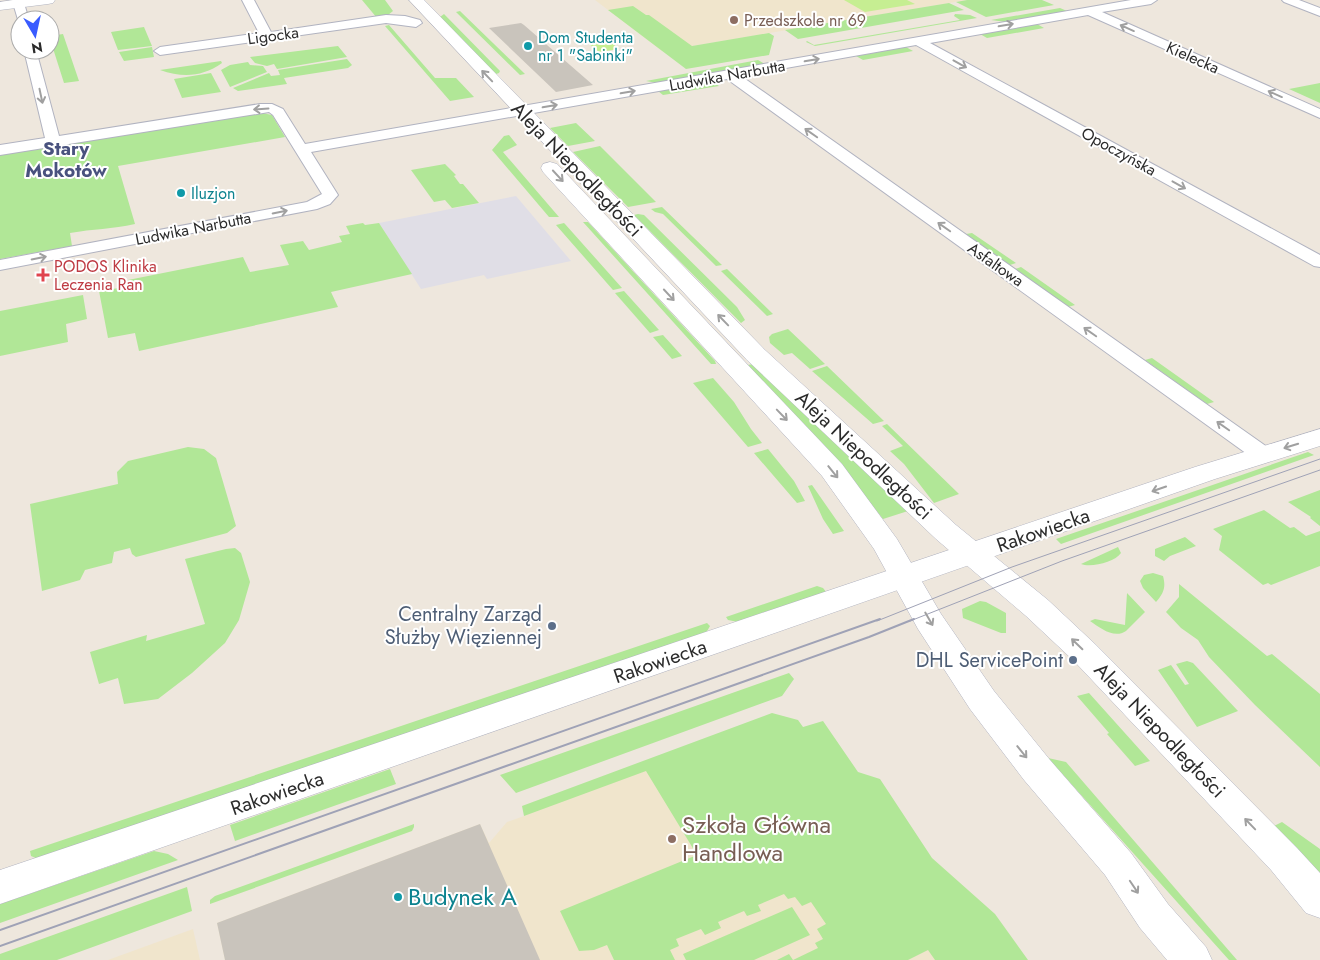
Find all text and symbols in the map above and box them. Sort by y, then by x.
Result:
place label: Przedszkole nr 69 [744,9,866,32]
north arrow [10,10,60,60]
marker: Przedszkole nr 69 [728,14,740,26]
one-way arrow [998,20,1014,30]
street label: Ligocka [246,21,300,50]
one-way arrow [1120,22,1135,32]
place label: Dom Studenta nr 1 "Sabinki" [538,26,633,67]
street label: Kielecka [1163,36,1223,79]
text: N [30,37,44,59]
marker: Dom Studenta nr 1 "Sabinki" [522,40,534,52]
street label: Ludwika Narbutta [667,54,787,97]
one-way arrow [803,55,819,65]
one-way arrow [953,60,967,70]
one-way arrow [481,69,493,82]
one-way arrow [37,87,47,103]
one-way arrow [620,87,636,97]
one-way arrow [1268,88,1283,98]
street label: Aleja Niepodległości [504,95,649,243]
one-way arrow [542,100,558,110]
one-way arrow [253,104,269,113]
street label: Opoczyńska [1077,121,1160,181]
one-way arrow [805,128,819,138]
district label: Stary Mokotów [25,135,107,184]
one-way arrow [552,169,564,182]
one-way arrow [1172,180,1187,190]
place label: Iluzjon [191,182,236,205]
marker: Iluzjon [175,187,187,199]
street label: Ludwika Narbutta [133,206,253,251]
one-way arrow [272,206,288,216]
one-way arrow [937,222,951,232]
street label: Asfaltowa [963,237,1028,292]
one-way arrow [30,252,46,262]
place label: PODOS Klinika Leczenia Ran [54,255,157,296]
marker: PODOS Klinika Leczenia Ran [36,268,50,282]
one-way arrow [663,288,675,301]
one-way arrow [717,314,729,326]
one-way arrow [1084,327,1098,337]
street label: Aleja Niepodległości [789,384,939,527]
one-way arrow [776,409,788,421]
one-way arrow [1216,421,1230,431]
one-way arrow [1284,441,1300,451]
one-way arrow [828,465,839,478]
one-way arrow [1151,485,1167,495]
street label: Rakowiecka [993,501,1094,560]
place label: Centralny Zarząd Służby Więziennej [385,600,542,652]
one-way arrow [924,612,934,626]
marker: Centralny Zarząd Służby Więziennej [546,620,558,632]
street label: Rakowiecka [610,632,711,691]
one-way arrow [1070,638,1083,650]
place label: DHL ServicePoint [916,646,1063,675]
marker: DHL ServicePoint [1067,654,1079,666]
street label: Aleja Niepodległości [1087,656,1232,804]
one-way arrow [1016,745,1027,758]
street label: Rakowiecka [227,764,328,823]
place label: Szkoła Główna Handlowa [682,807,831,870]
one-way arrow [1244,818,1256,831]
marker: Szkoła Główna Handlowa [666,833,678,845]
place label: Budynek A [408,879,517,914]
one-way arrow [1129,880,1139,894]
marker: Budynek A [392,891,404,903]

